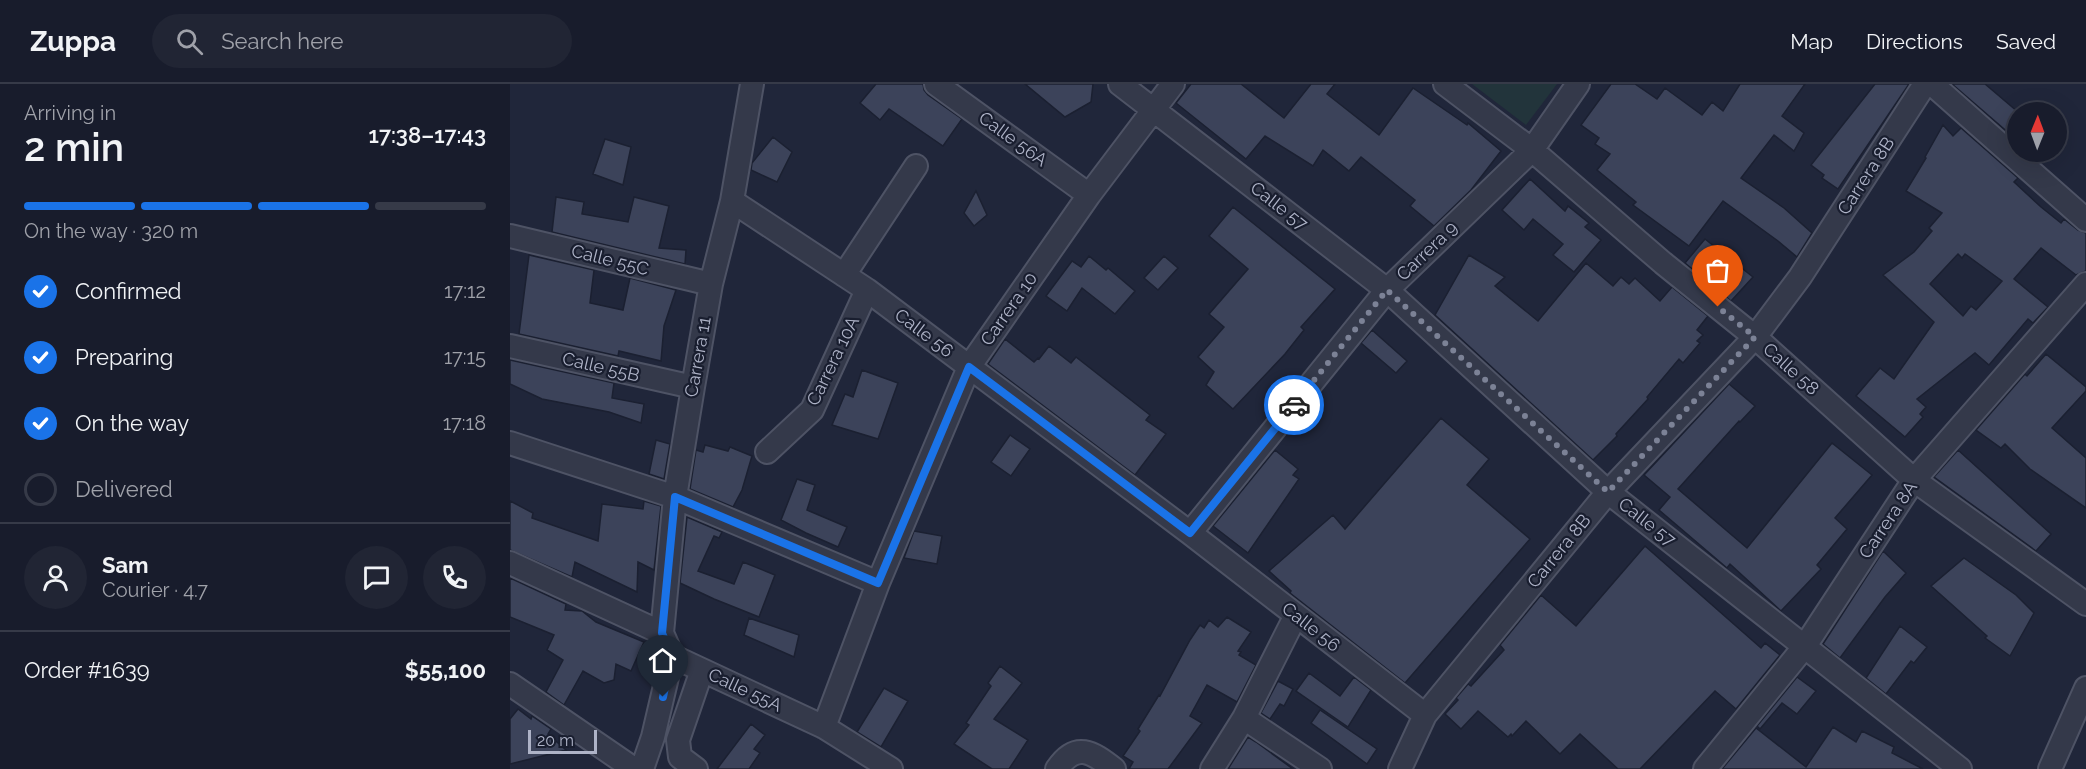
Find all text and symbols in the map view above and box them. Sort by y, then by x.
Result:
search box [152,14,572,68]
text: Zuppa [30,25,116,58]
icon: search [173,25,206,58]
text: Search here [221,28,343,54]
text: Map [1790,29,1833,54]
text: Directions [1866,29,1963,54]
text: Saved [1996,29,2056,54]
text: Arriving in [24,101,116,125]
north arrow [2007,102,2067,162]
map controls [2007,102,2067,162]
street label: Calle 56A [975,107,1052,171]
text: 17:38–17:43 [369,122,486,148]
text: 2 min [24,124,124,170]
street label: Carrera 8B [1833,133,1898,219]
street label: Calle 57 [1247,177,1312,235]
street label: Carrera 9 [1392,217,1461,285]
text: On the way · 320 m [24,219,198,243]
street label: Calle 55C [569,240,651,279]
pin [1692,245,1743,307]
icon: bag [1701,254,1734,287]
street label: Carrera 10 [976,268,1041,349]
icon: check [24,275,57,308]
text: Confirmed [75,278,182,304]
text: 17:12 [444,279,486,303]
street label: Calle 56 [891,304,958,361]
street label: Carrera 10A [802,313,863,409]
street label: Carrera 11 [680,315,715,399]
street label: Calle 58 [1759,338,1823,399]
icon: check [24,341,57,374]
text: Preparing [75,344,173,370]
text: 17:15 [444,345,486,369]
street label: Calle 55B [560,347,642,386]
courier [1264,375,1324,435]
icon: car [1278,389,1311,422]
icon: check [24,407,57,440]
text: On the way [75,410,189,436]
text: 17:18 [443,411,486,435]
text: Delivered [75,476,173,502]
street label: Carrera 8A [1854,477,1921,562]
street label: Calle 57 [1615,493,1680,551]
street label: Carrera 8B [1523,510,1595,592]
button: person [24,546,87,609]
button: chat [345,546,408,609]
button: phone [423,546,486,609]
text: Sam [102,552,149,578]
text: Courier · 4.7 [102,578,208,602]
street label: Calle 56 [1278,597,1345,656]
pin [637,635,688,697]
icon: home [646,644,679,677]
text: Order #1639 [24,657,150,683]
text: $55,100 [405,657,486,683]
street label: Calle 55A [705,663,785,716]
scale bar [528,727,597,754]
text: 20 m [537,731,574,750]

